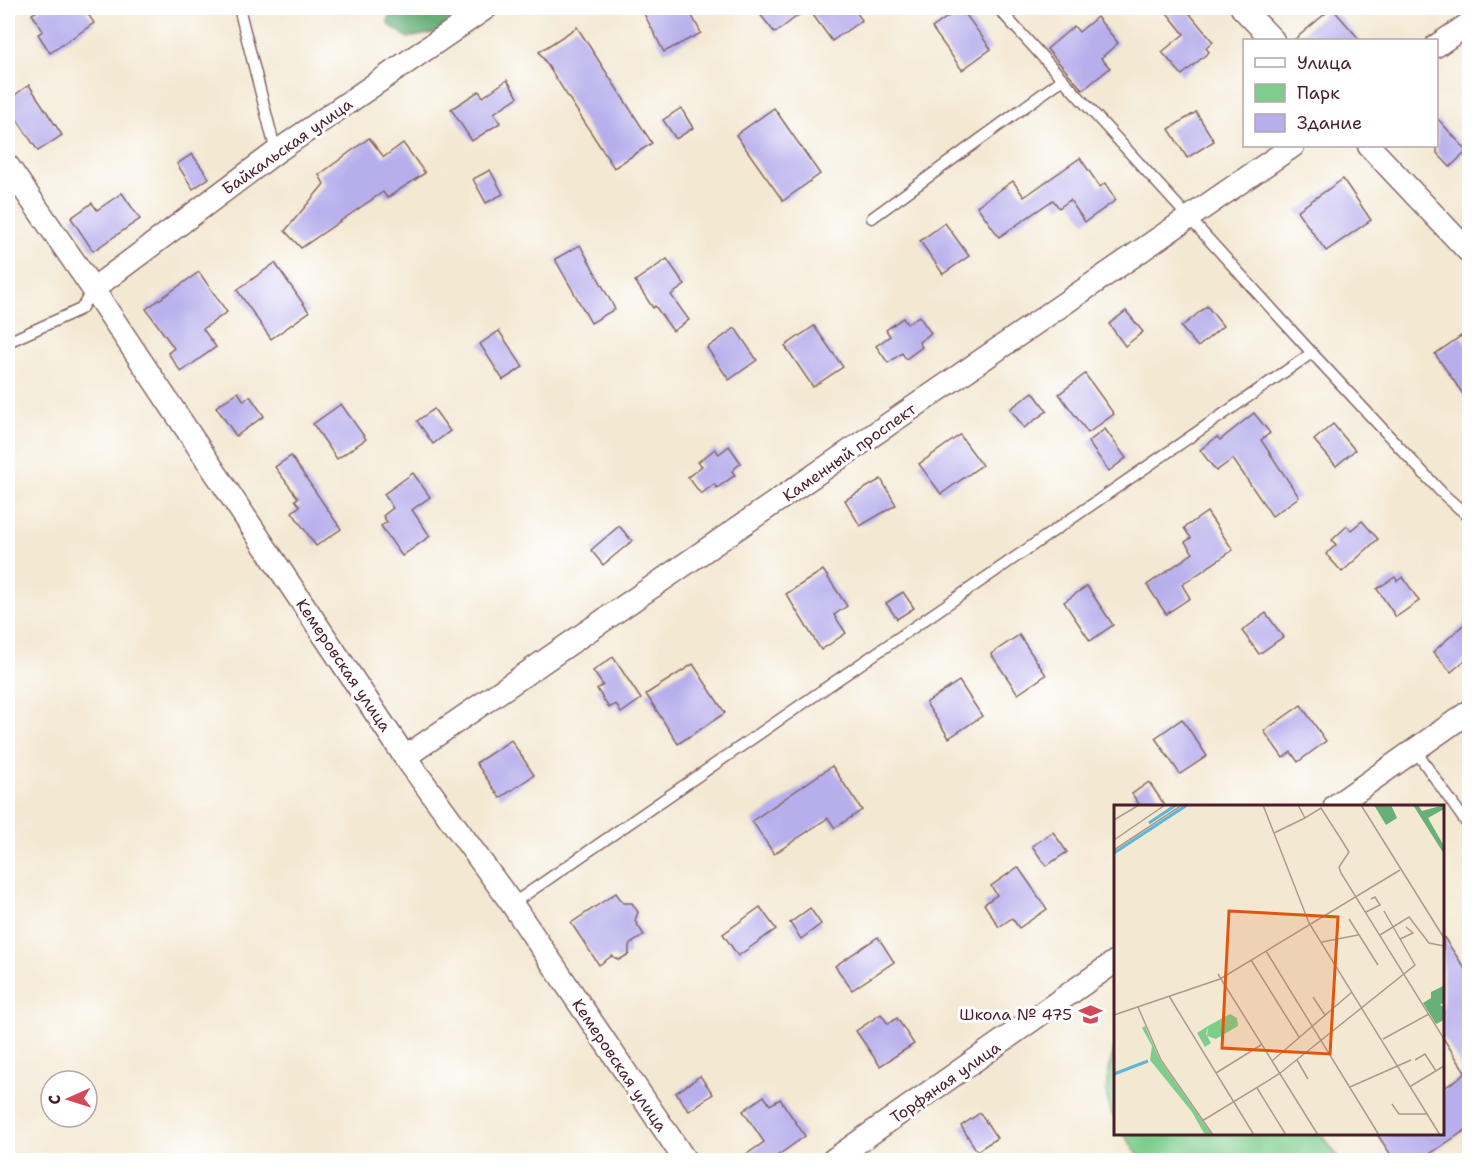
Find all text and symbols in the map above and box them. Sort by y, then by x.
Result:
legend [1243,39,1438,147]
text: Улица [1297,51,1351,75]
text: Парк [1297,81,1340,105]
street label: Байкальская улица [218,93,357,199]
text: Здание [1297,111,1362,135]
street label: Каменный проспект [778,398,921,506]
street label: Кемеровская улица [291,595,396,736]
inset map [1114,805,1444,1135]
street label: Кемеровская улица [567,995,672,1136]
school or university icon: Школа № 475 [1077,1001,1103,1027]
place label: Школа № 475 [959,1004,1072,1025]
street label: Торфяная улица [886,1037,1004,1128]
north arrow [39,1069,99,1129]
text: С [44,1094,65,1105]

